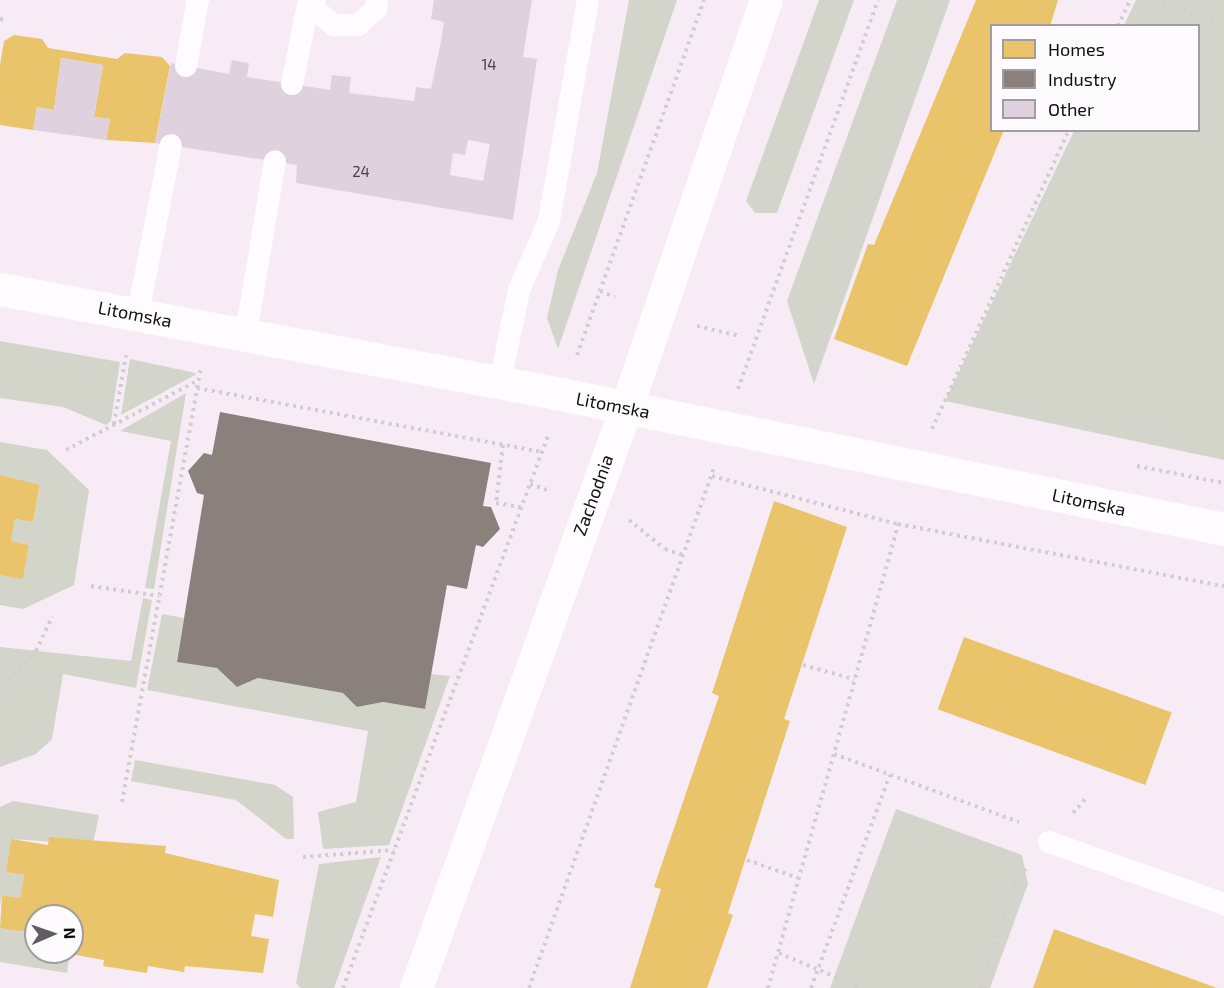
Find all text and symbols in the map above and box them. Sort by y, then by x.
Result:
legend [990,24,1200,132]
text: Homes [1048,38,1105,60]
house number: 14 [481,56,497,74]
text: Industry [1048,68,1117,90]
text: Other [1048,98,1094,120]
house number: 24 [352,163,370,181]
street label: Litomska [96,296,174,332]
street label: Litomska [574,387,652,423]
street label: Zachodnia [568,452,618,538]
street label: Litomska [1050,484,1128,520]
north arrow [24,904,84,964]
text: N [61,927,80,940]

